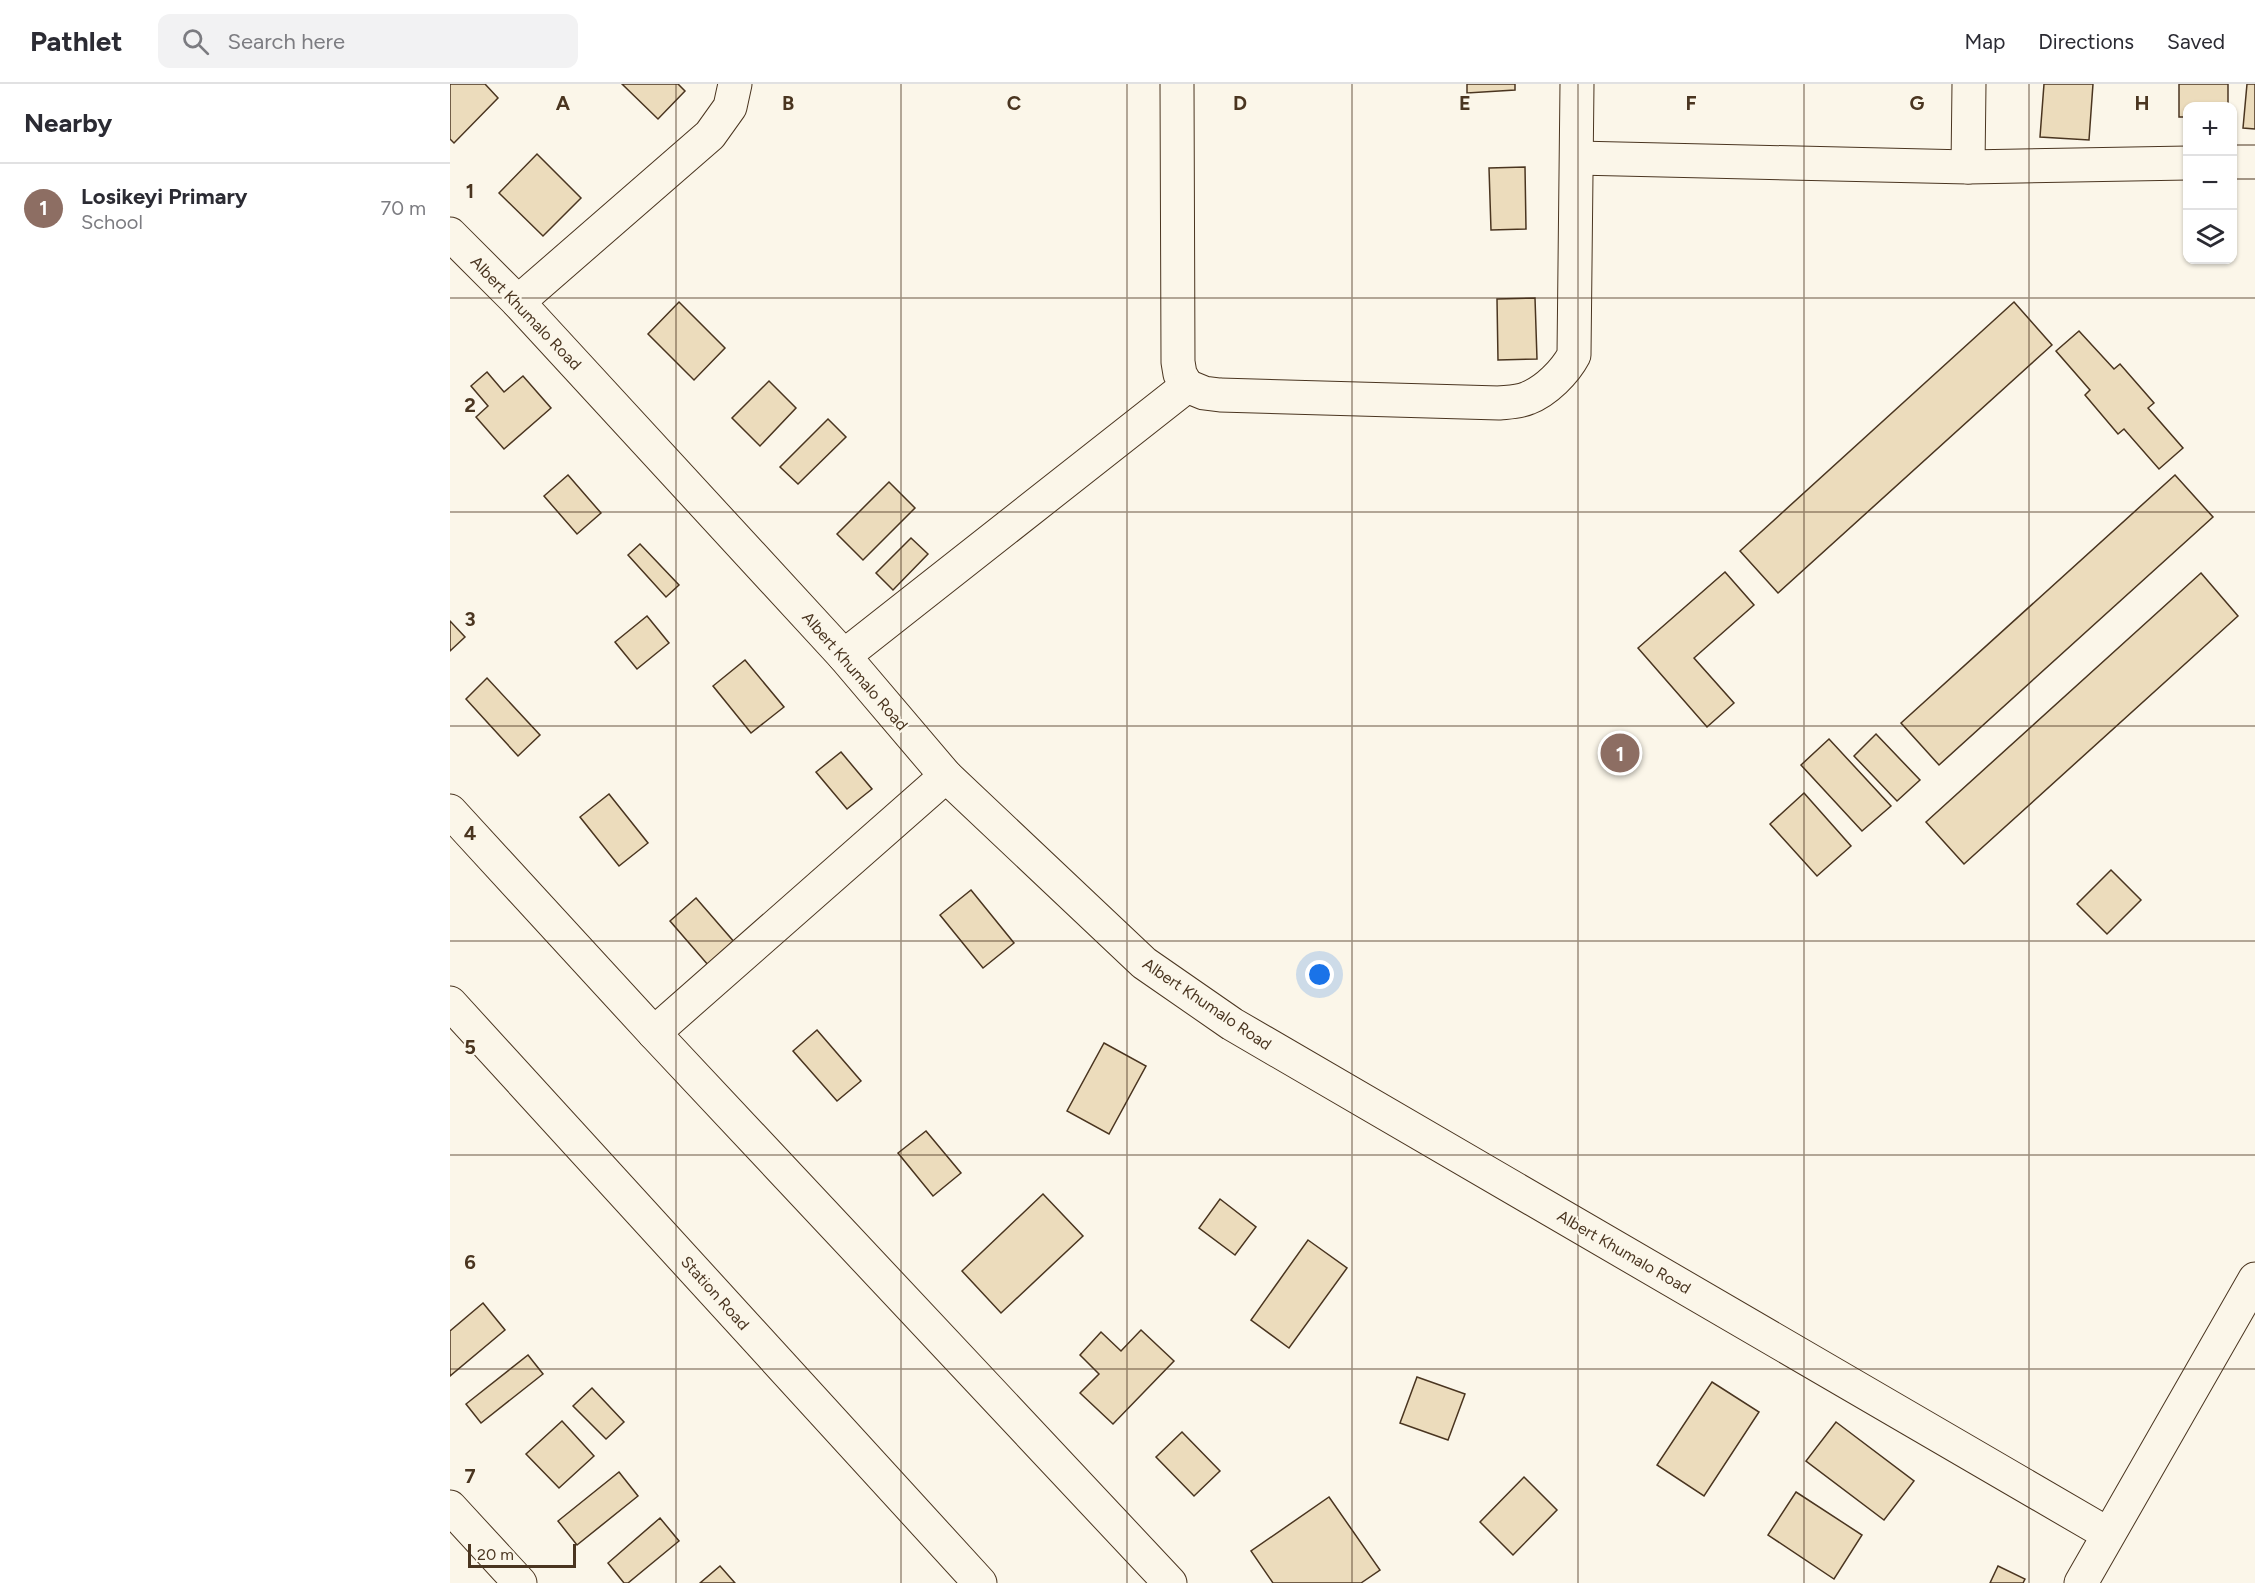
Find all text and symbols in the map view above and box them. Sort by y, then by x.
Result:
search box [158,14,578,68]
text: Pathlet [30,24,122,58]
icon: search [179,25,212,58]
text: Search here [227,28,345,55]
text: Map [1964,29,2005,54]
text: Directions [2038,29,2134,54]
text: Saved [2167,29,2225,54]
text: A [556,91,571,115]
text: B [782,91,794,115]
text: C [1007,91,1021,115]
text: D [1233,91,1247,115]
text: E [1459,91,1471,115]
text: F [1685,91,1697,115]
text: G [1910,91,1925,115]
text: H [2135,91,2150,115]
map controls [2183,102,2237,264]
button: + [2183,102,2237,156]
text: Nearby [24,107,112,139]
button: − [2183,156,2237,210]
text: 1 [466,179,474,203]
text: Losikeyi Primary [81,183,248,210]
text: 1 [39,196,48,220]
text: 70 m [380,196,426,220]
text: School [81,210,143,234]
button: layers [2183,210,2237,264]
street label: Albert Khumalo Road [467,252,585,374]
text: 2 [464,393,476,417]
text: 3 [464,607,476,631]
street label: Albert Khumalo Road [798,608,912,734]
pin: 1 [1600,730,1640,776]
text: 4 [464,821,477,845]
street label: Albert Khumalo Road [1139,954,1275,1054]
your location [1305,960,1334,989]
text: 5 [464,1035,476,1059]
street label: Albert Khumalo Road [1554,1206,1694,1298]
text: 6 [464,1250,476,1274]
street label: Station Road [677,1252,753,1334]
text: 7 [464,1464,476,1488]
scale bar [468,1541,576,1568]
text: 20 m [477,1545,514,1564]

